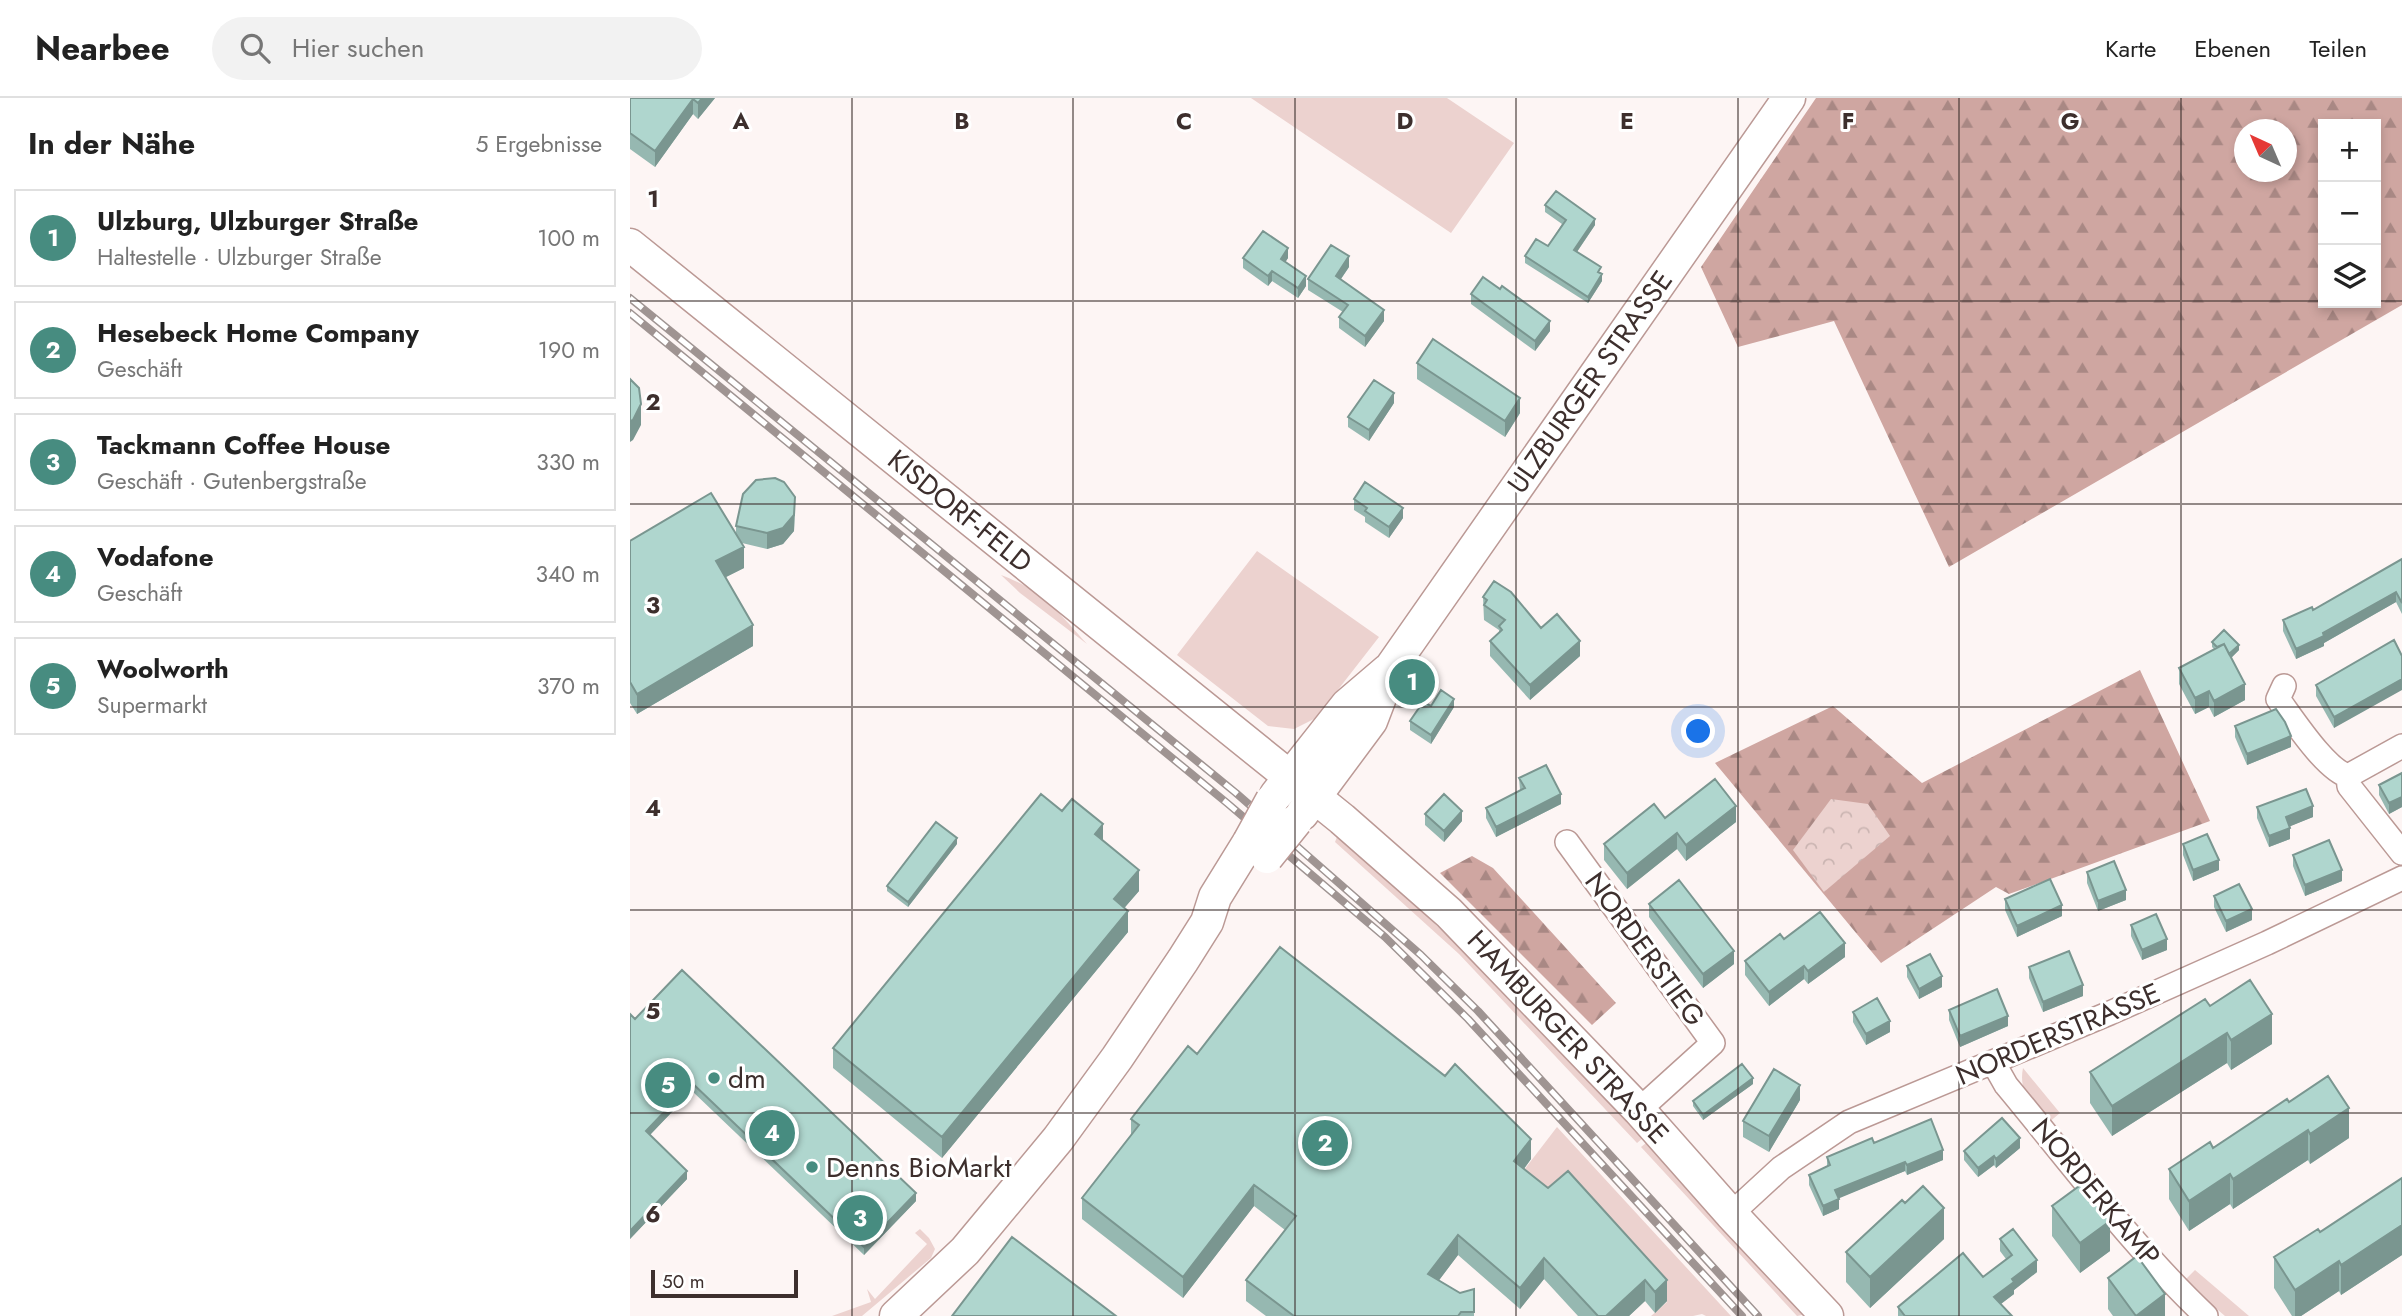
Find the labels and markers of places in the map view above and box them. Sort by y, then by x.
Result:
pin: 1 [1389,656,1435,708]
place label: dm [728,1058,766,1099]
pin: 5 [645,1059,691,1111]
marker: dm [706,1070,722,1086]
pin: 4 [749,1107,795,1159]
pin: 2 [1302,1117,1348,1169]
place label: Denns BioMarkt [826,1147,1012,1188]
marker: Denns BioMarkt [804,1159,820,1175]
pin: 3 [837,1192,883,1244]

